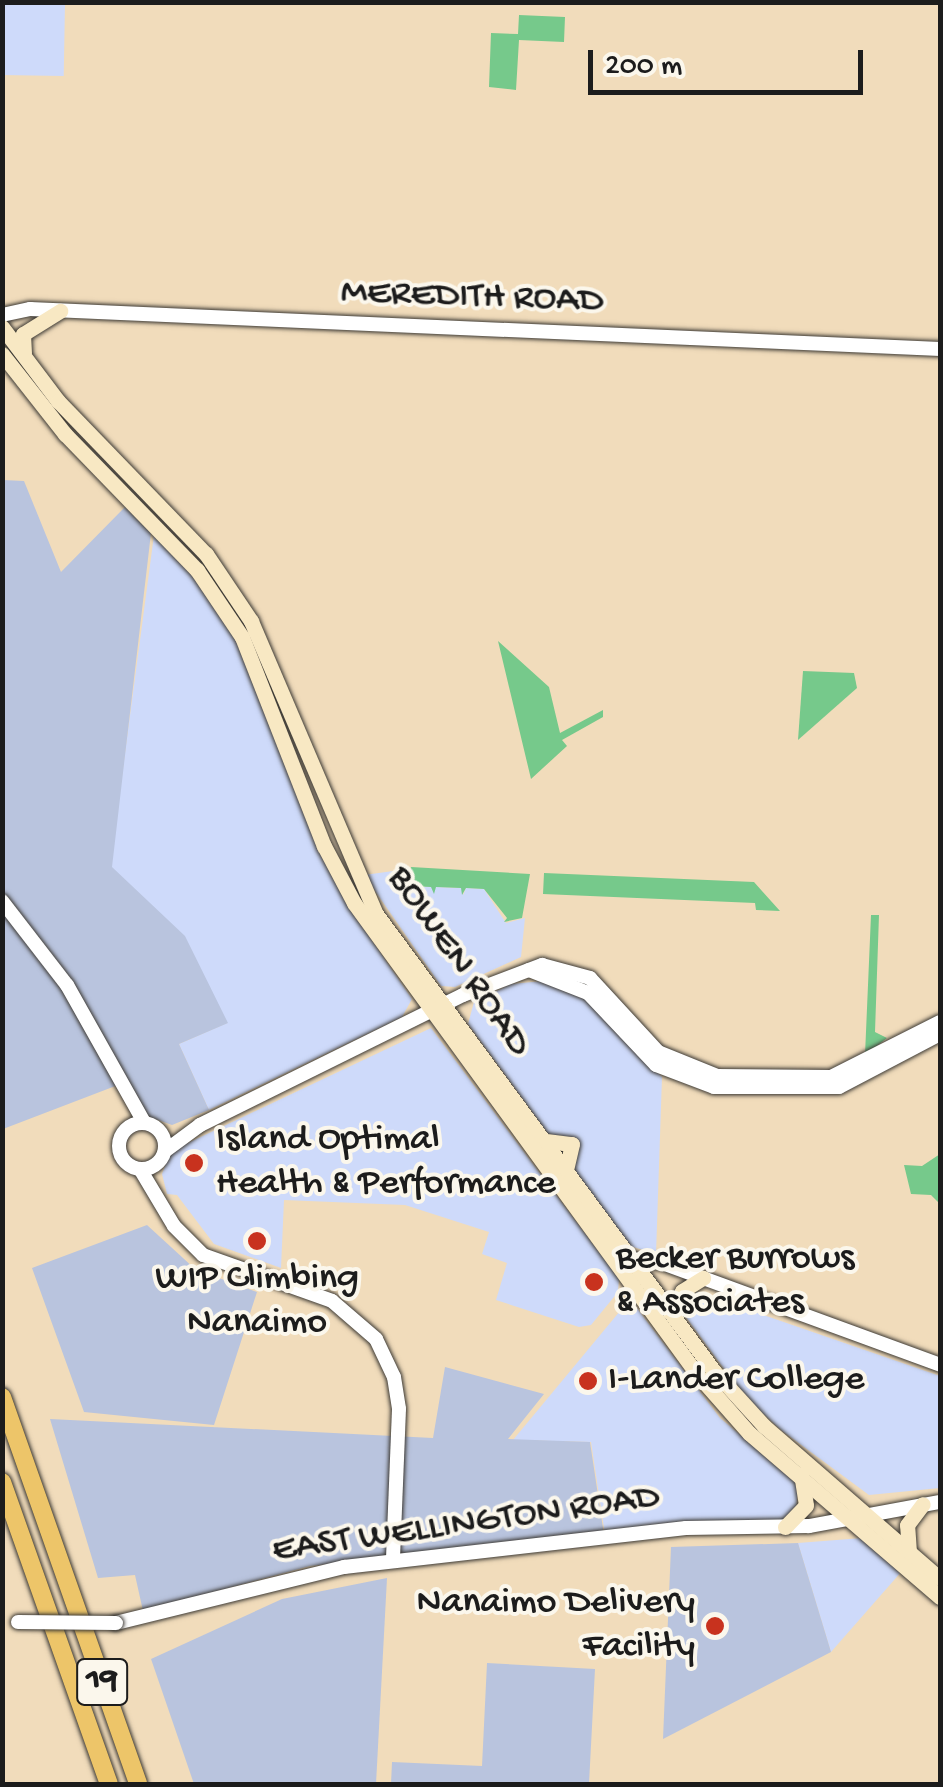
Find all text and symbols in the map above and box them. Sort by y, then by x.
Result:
scale bar [593,30,868,92]
text: 200 m [605,50,682,85]
street label: MEREDITH ROAD [340,271,604,325]
street label: BOWEN ROAD [376,858,540,1066]
place label: Island Optimal Health & Performance [216,1118,556,1208]
marker: Island Optimal Health & Performance [181,1150,207,1176]
marker: WIP Climbing Nanaimo [246,1230,268,1252]
place label: Becker Burrows & Associates [616,1237,854,1326]
place label: WIP Climbing Nanaimo [155,1257,359,1346]
marker: Becker Burrows & Associates [581,1269,607,1295]
place label: I-Lander College [608,1358,864,1404]
marker: I-Lander College [577,1370,599,1392]
street label: EAST WELLINGTON ROAD [270,1475,662,1575]
place label: Nanaimo Delivery Facility [416,1581,695,1670]
marker: Nanaimo Delivery Facility [704,1615,726,1637]
road number: 19 [74,1652,130,1712]

